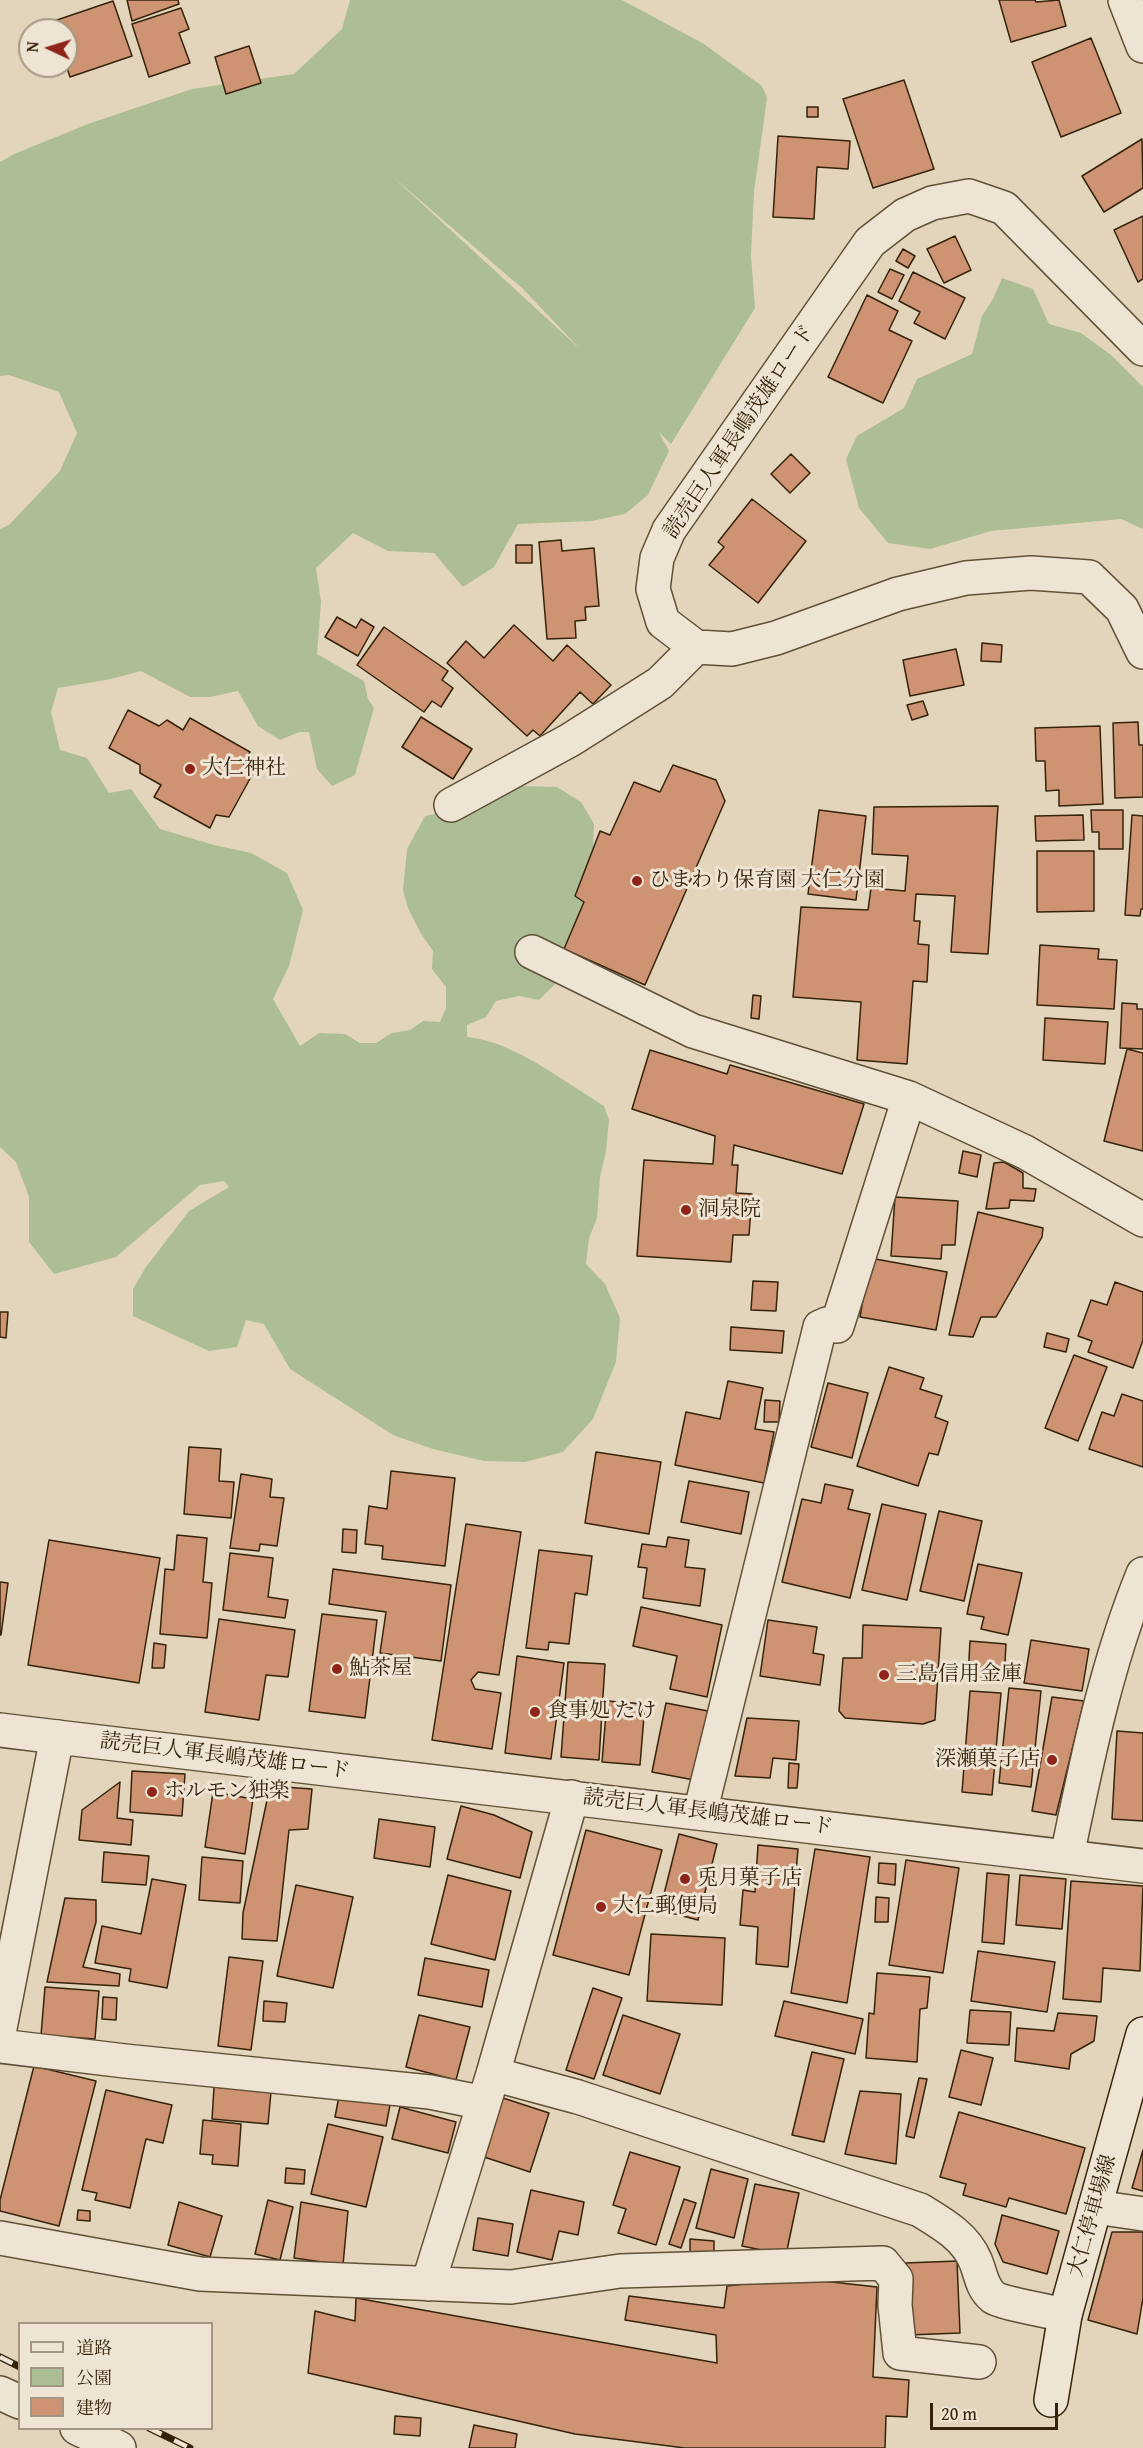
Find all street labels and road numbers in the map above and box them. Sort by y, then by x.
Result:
street label: 読売巨人軍長嶋茂雄ロード [659,320,821,544]
street label: 読売巨人軍長嶋茂雄ロード [98,1729,352,1785]
street label: 読売巨人軍長嶋茂雄ロード [581,1785,835,1841]
street label: 大仁停車場線 [1064,2152,1122,2280]

